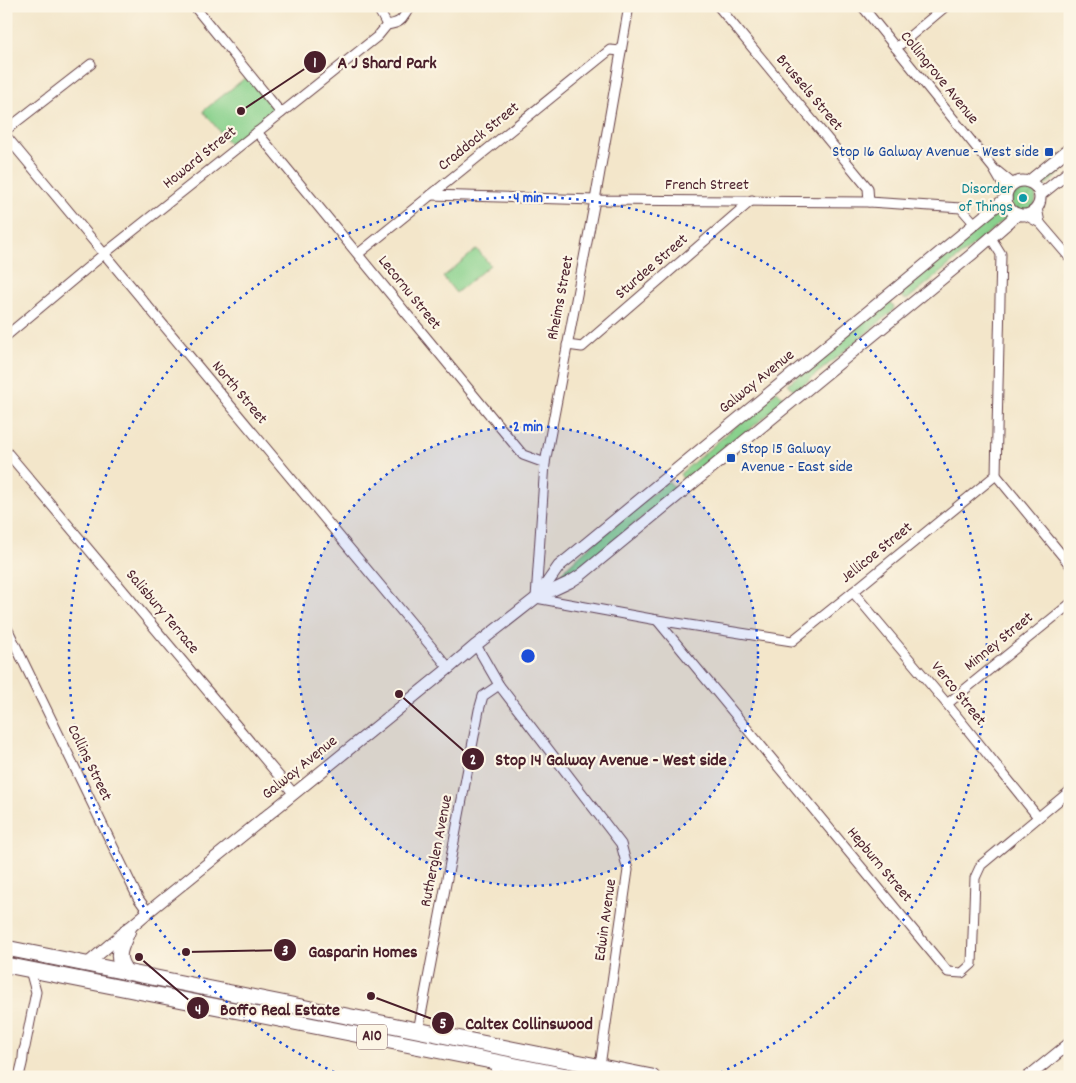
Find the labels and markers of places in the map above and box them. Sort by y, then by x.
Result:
callout: A J Shard Park [302,45,447,78]
place label: Stop 16 Galway Avenue - West side [832,141,1039,164]
marker: Stop 16 Galway Avenue - West side [1043,146,1055,158]
place label: Disorder of Things [959,178,1013,219]
marker: Disorder of Things [1017,192,1029,204]
place label: Stop 15 Galway Avenue - East side [741,438,853,479]
marker: Stop 15 Galway Avenue - East side [725,452,737,464]
centre of rings [519,647,537,665]
callout: Stop 14 Galway Avenue - West side [461,742,737,775]
callout: Gasparin Homes [273,934,427,967]
callout: Boffo Real Estate [186,992,350,1025]
callout: Caltex Collinswood [430,1006,603,1039]

